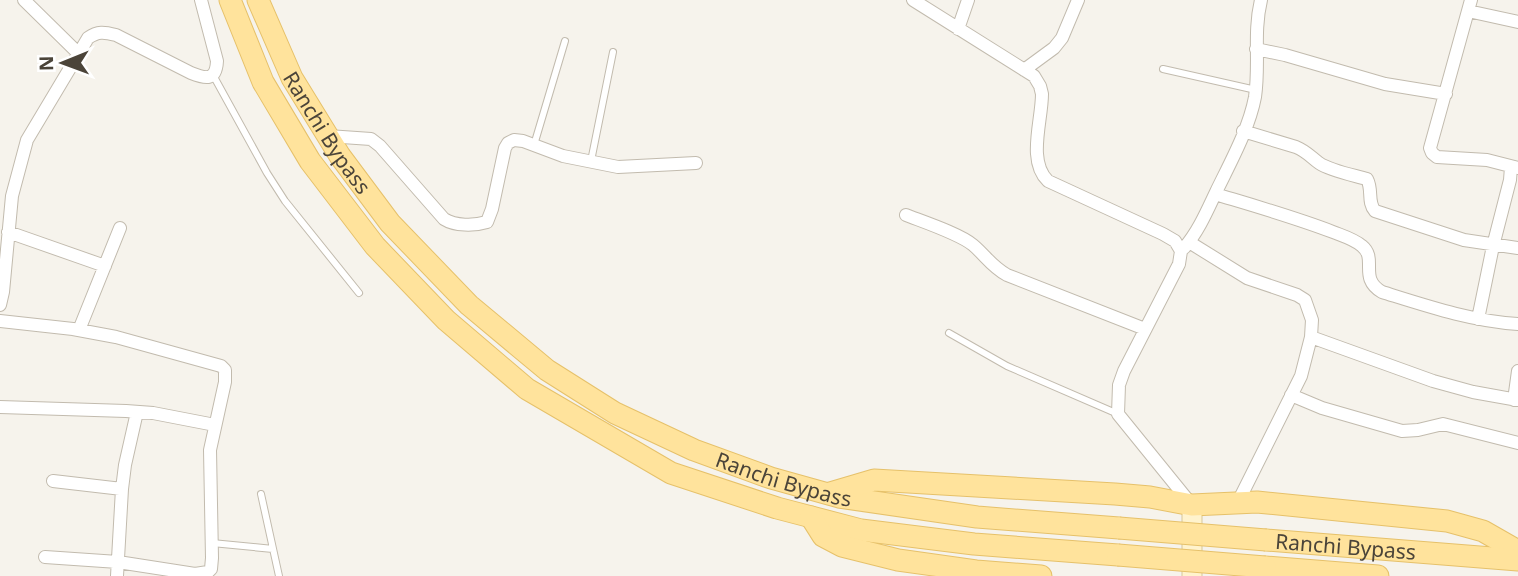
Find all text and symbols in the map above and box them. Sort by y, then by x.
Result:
north arrow [28,28,98,98]
text: N [33,55,59,71]
street label: Ranchi Bypass [277,66,377,199]
street label: Ranchi Bypass [712,445,853,513]
street label: Ranchi Bypass [1274,527,1417,566]

